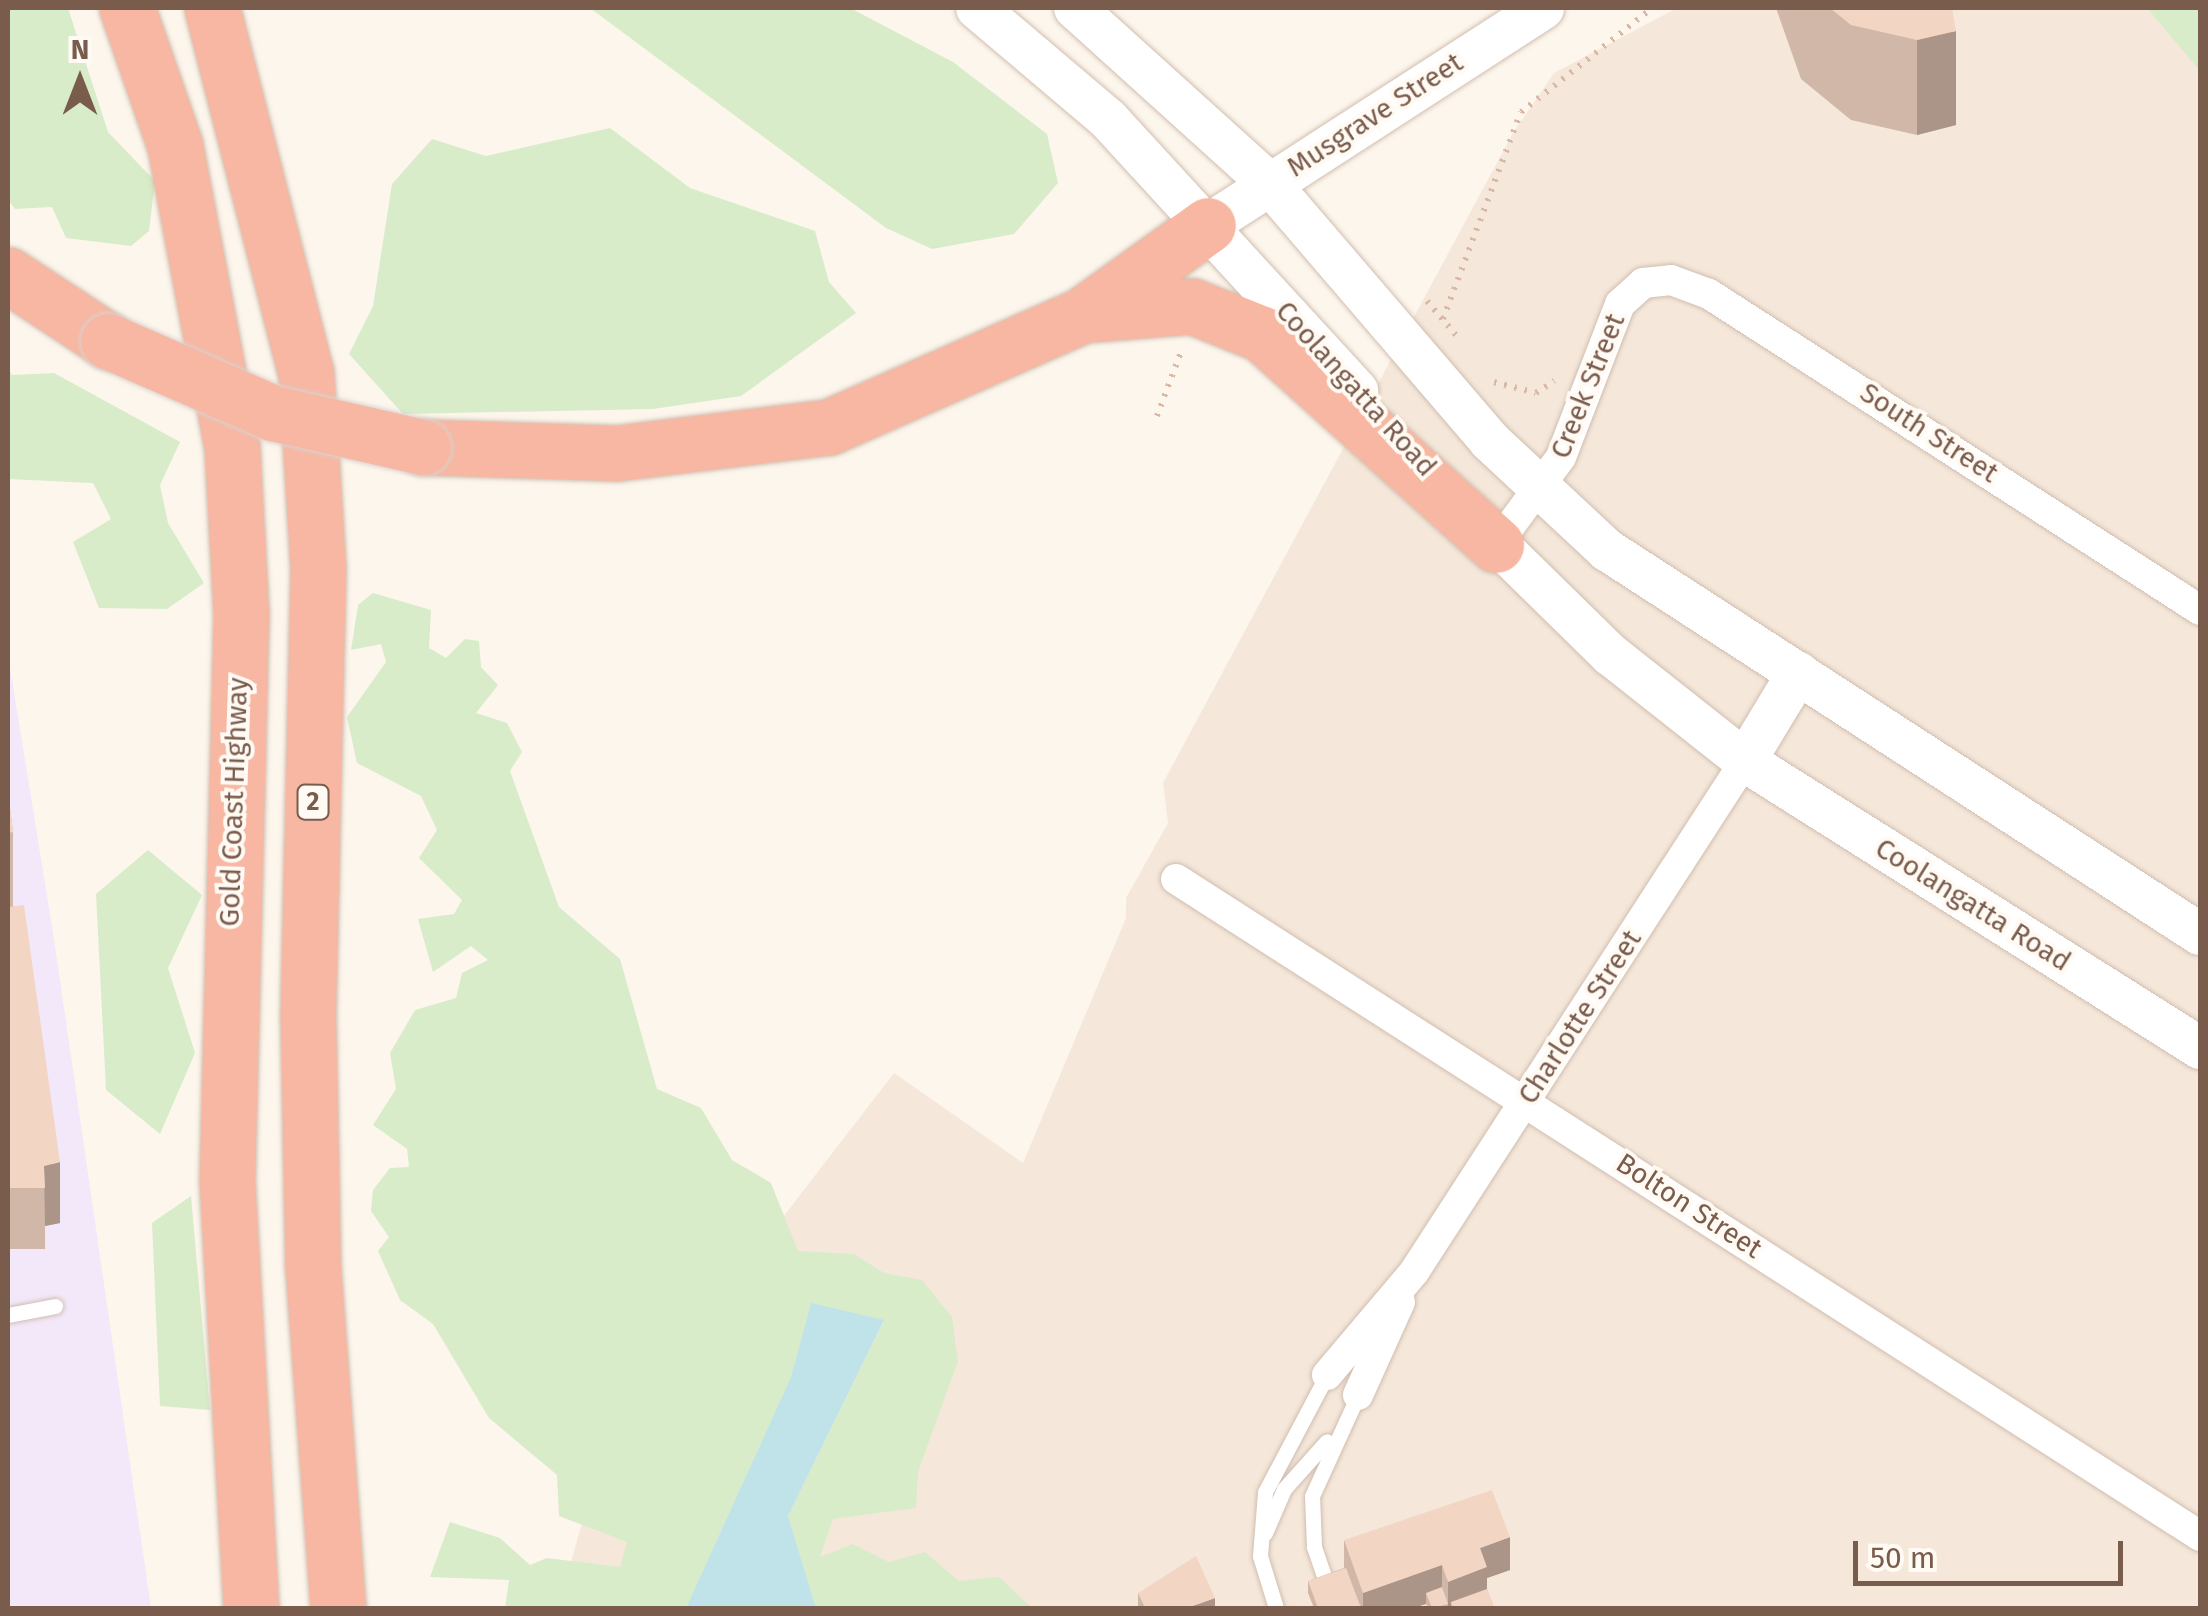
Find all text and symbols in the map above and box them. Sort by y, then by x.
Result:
north arrow [30,30,130,130]
text: N [71,33,89,66]
street label: Musgrave Street [1281,46,1469,184]
street label: Coolangatta Road [1269,295,1443,483]
street label: Creek Street [1544,309,1632,463]
street label: South Street [1854,376,2004,490]
street label: Gold Coast Highway [213,677,255,927]
road number: 2 [296,782,330,822]
street label: Coolangatta Road [1869,831,2077,979]
street label: Charlotte Street [1511,924,1649,1110]
street label: Bolton Street [1610,1146,1768,1266]
scale bar [1858,1521,2128,1583]
text: 50 m [1870,1540,1935,1576]

